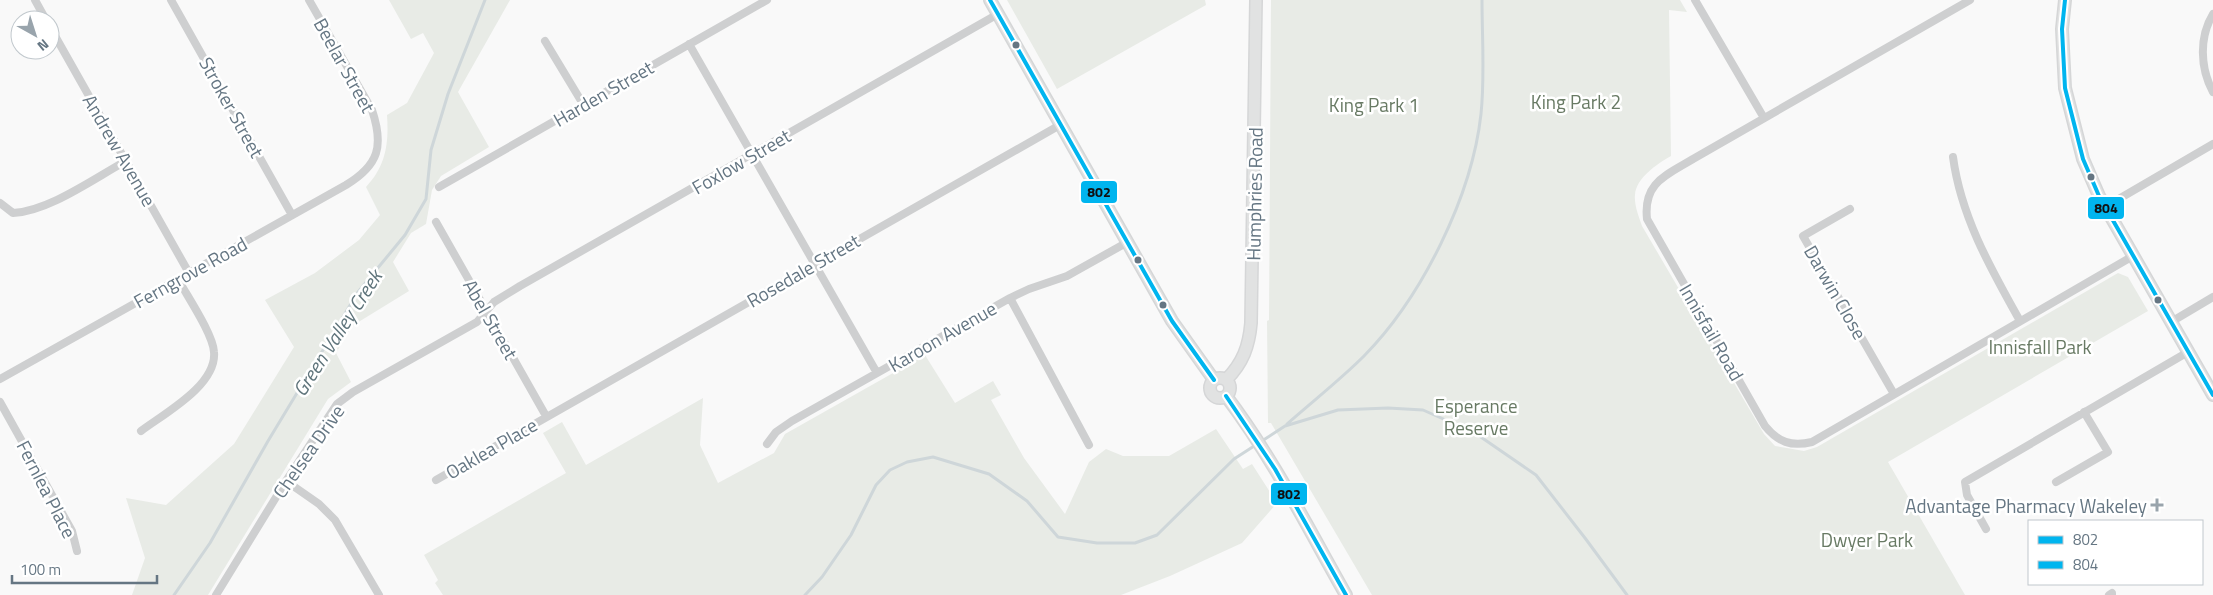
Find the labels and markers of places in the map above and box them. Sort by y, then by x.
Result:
unlabelled marker [1011,40,1021,50]
unlabelled marker [2086,172,2096,182]
unlabelled marker [1133,255,1143,265]
unlabelled marker [2153,295,2163,305]
unlabelled marker [1158,300,1168,310]
place label: Advantage Pharmacy Wakeley [1905,491,2147,520]
marker: Advantage Pharmacy Wakeley [2151,499,2163,511]

